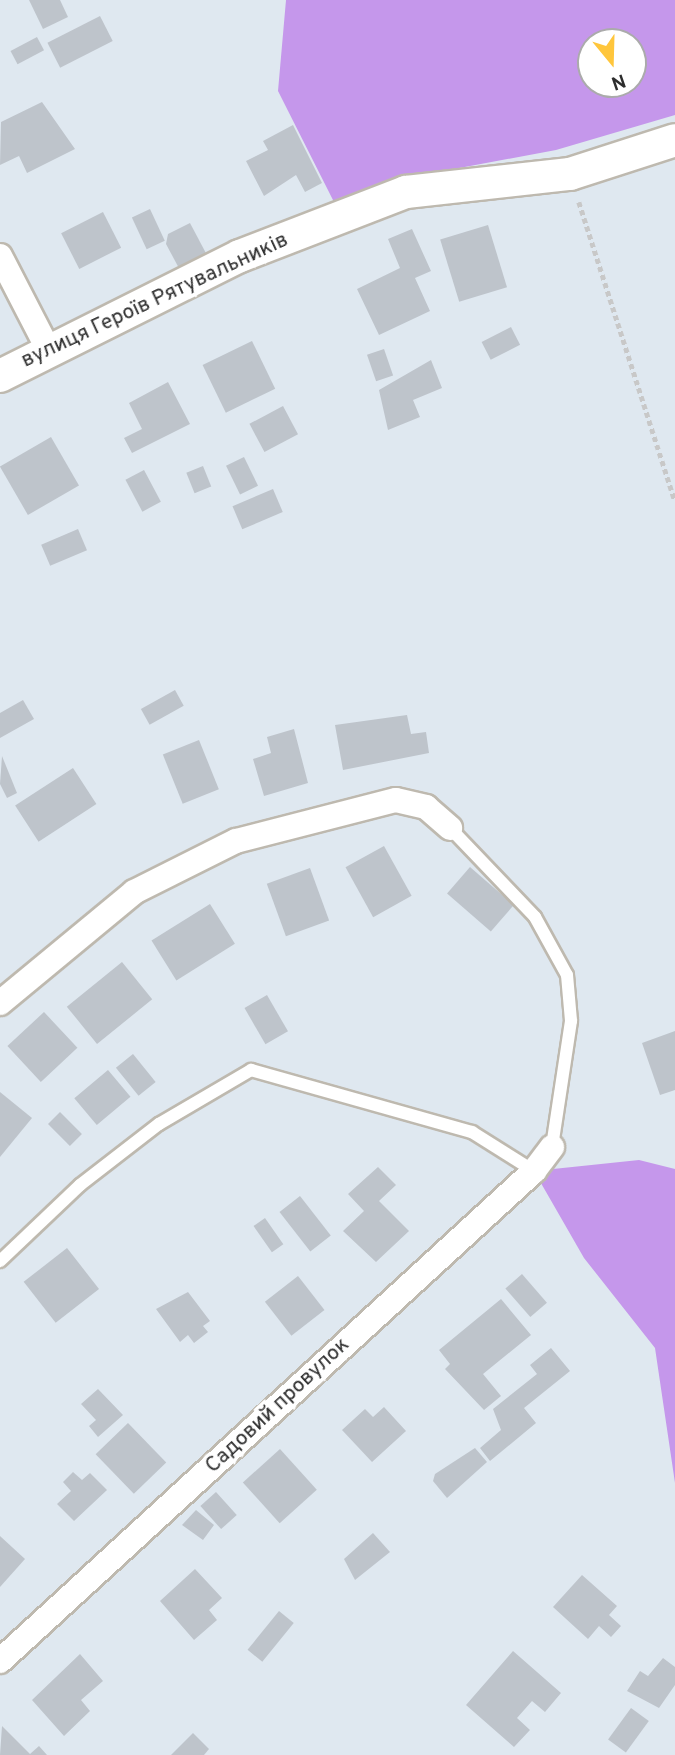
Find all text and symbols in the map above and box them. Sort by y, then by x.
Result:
north arrow [577,28,647,98]
text: N [608,67,629,95]
street label: вулиця Героїв Рятувальників [18,228,292,374]
street label: Садовий провулок [201,1333,355,1479]

